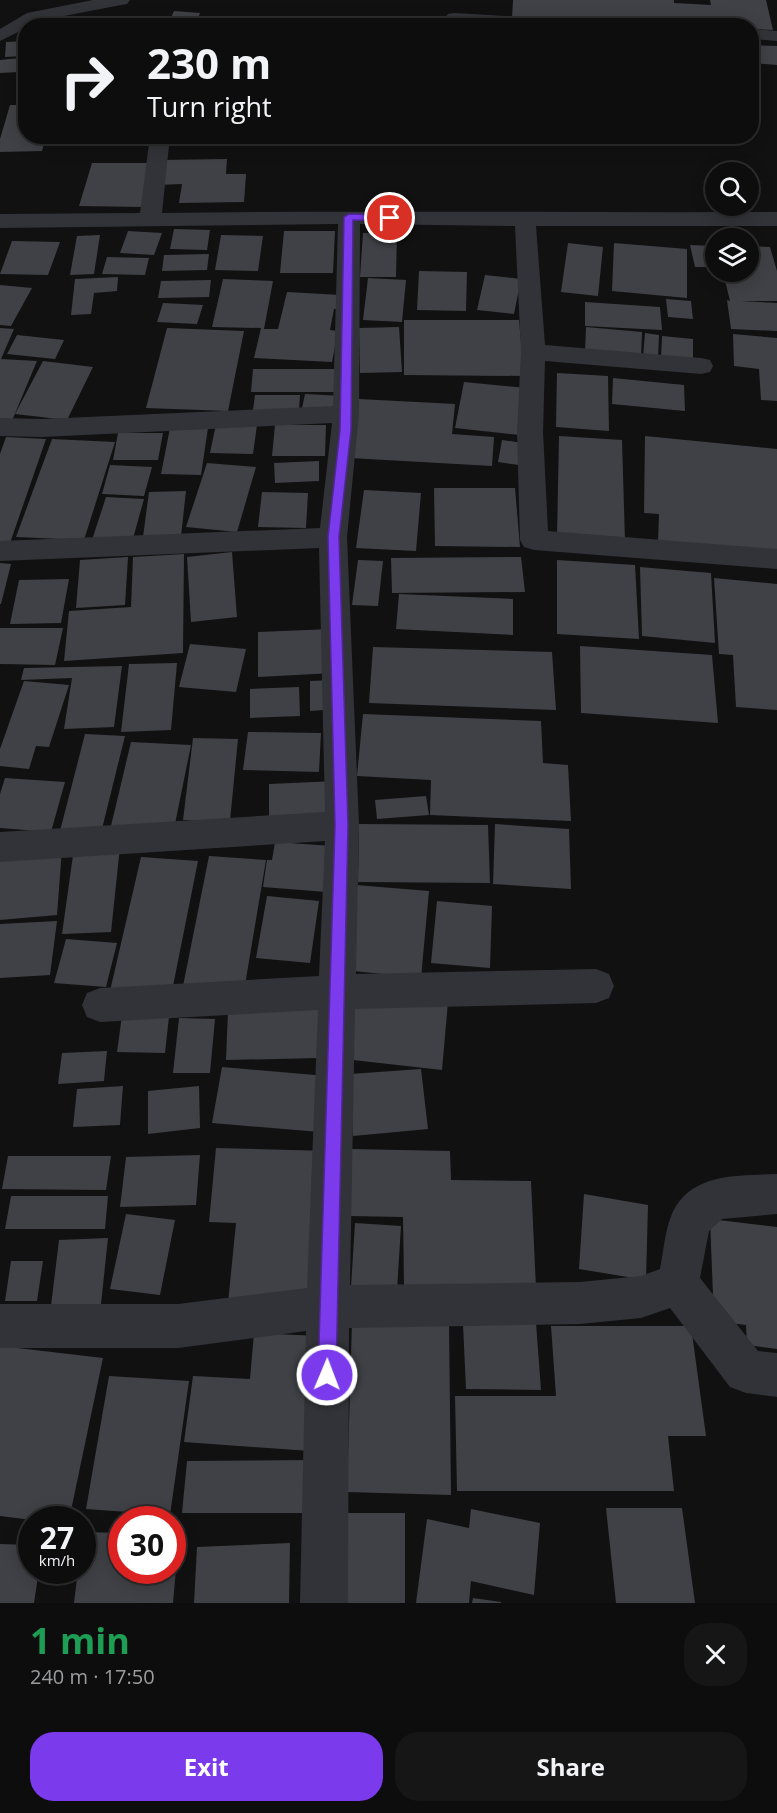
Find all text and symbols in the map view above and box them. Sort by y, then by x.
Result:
text: 230 m [147,34,271,91]
icon: right [48,42,126,120]
text: Turn right [147,88,272,125]
map controls [705,162,759,282]
button: search [705,162,759,216]
pin [364,192,415,243]
icon: arrive [373,201,406,234]
button: layers [705,228,759,282]
position arrow [295,1343,359,1407]
speed limit sign: 30 [108,1506,186,1584]
text: 27 [40,1517,74,1558]
text: km/h [39,1550,75,1570]
text: 1 min [30,1616,130,1665]
button: close [684,1623,747,1686]
text: 240 m · 17:50 [30,1663,155,1690]
button: Exit [30,1732,383,1801]
button: Share [395,1732,747,1801]

